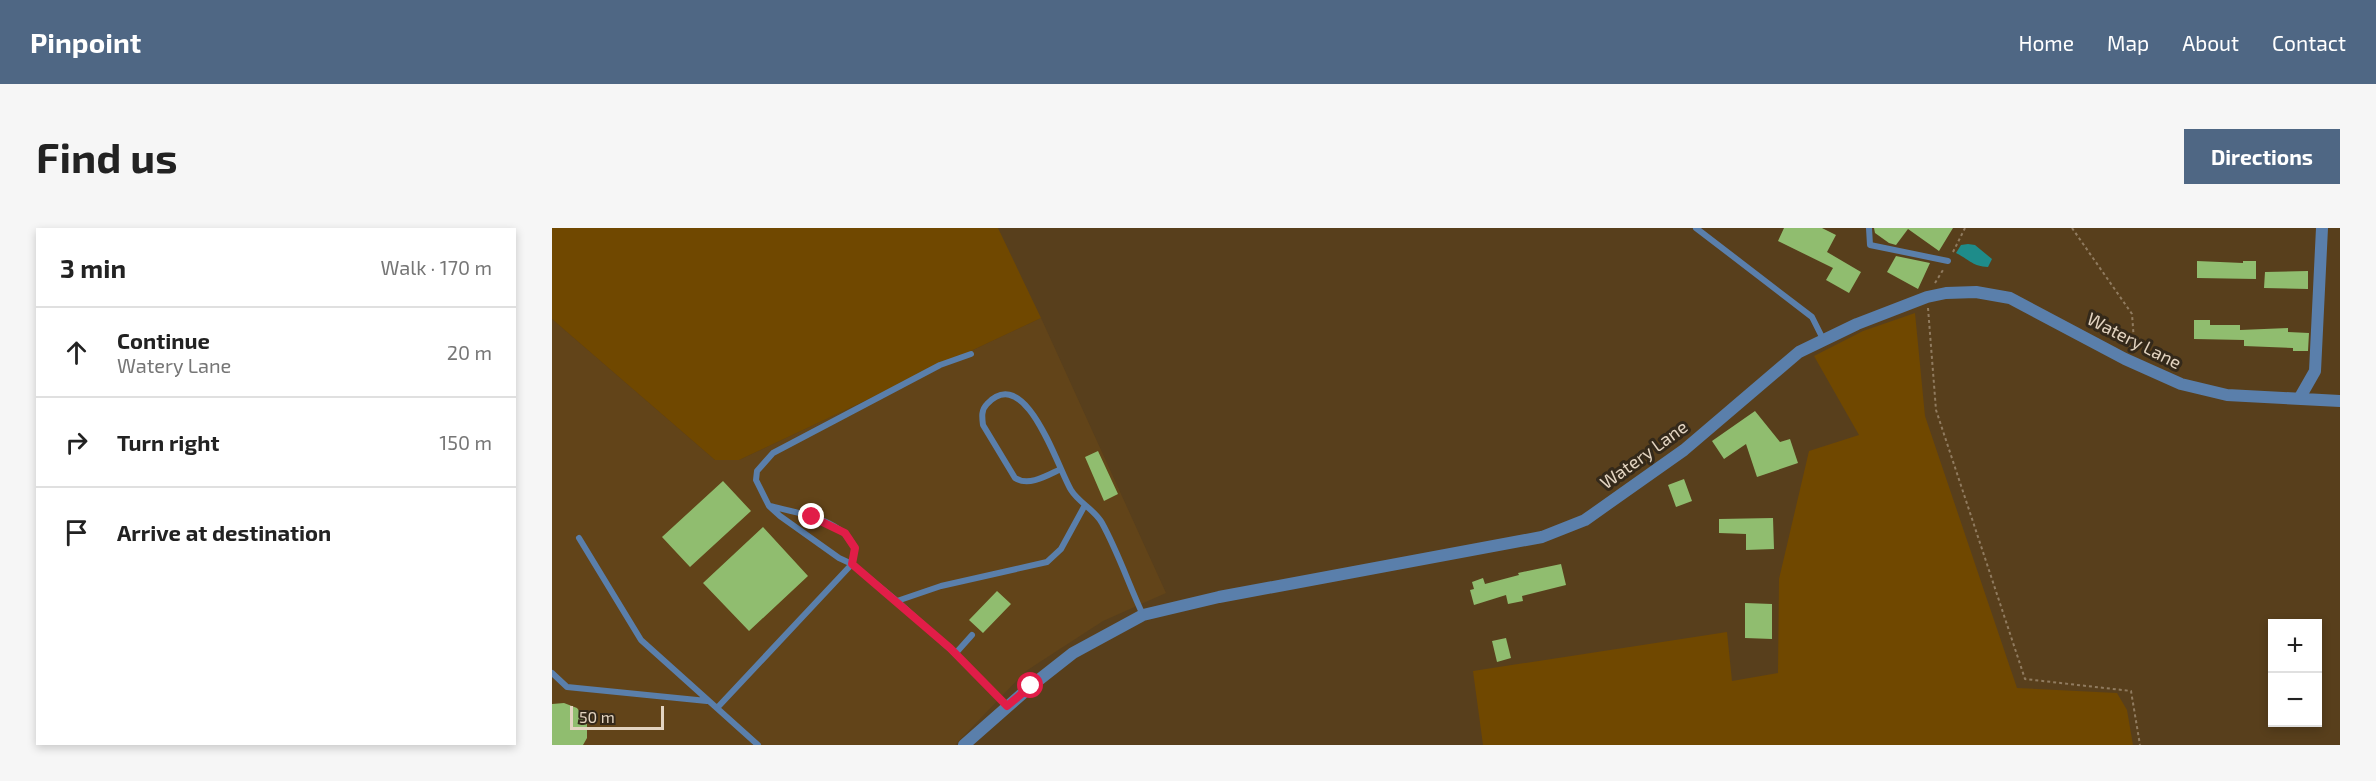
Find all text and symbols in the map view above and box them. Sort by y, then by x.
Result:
text: Pinpoint [30,25,141,59]
text: Home [2018,30,2074,55]
text: Map [2107,30,2149,55]
text: About [2182,30,2239,55]
text: Contact [2272,30,2346,55]
button: Directions [2184,129,2340,184]
text: Find us [36,131,178,181]
text: 3 min [60,252,126,283]
text: Walk · 170 m [381,255,492,279]
street label: Watery Lane [2084,307,2185,373]
text: Continue [117,327,210,353]
icon: ahead [60,336,93,369]
text: 20 m [447,340,492,364]
text: Watery Lane [117,353,231,377]
street label: Watery Lane [1595,415,1691,493]
icon: right [60,426,93,459]
text: Turn right [117,429,219,455]
text: 150 m [439,430,492,454]
route end [798,503,824,529]
icon: arrive [60,516,93,549]
text: Arrive at destination [117,519,331,545]
map controls [2268,619,2322,727]
button: + [2268,619,2322,673]
route start [1017,672,1043,698]
button: − [2268,673,2322,727]
scale bar [570,703,664,730]
text: 50 m [579,707,615,726]

